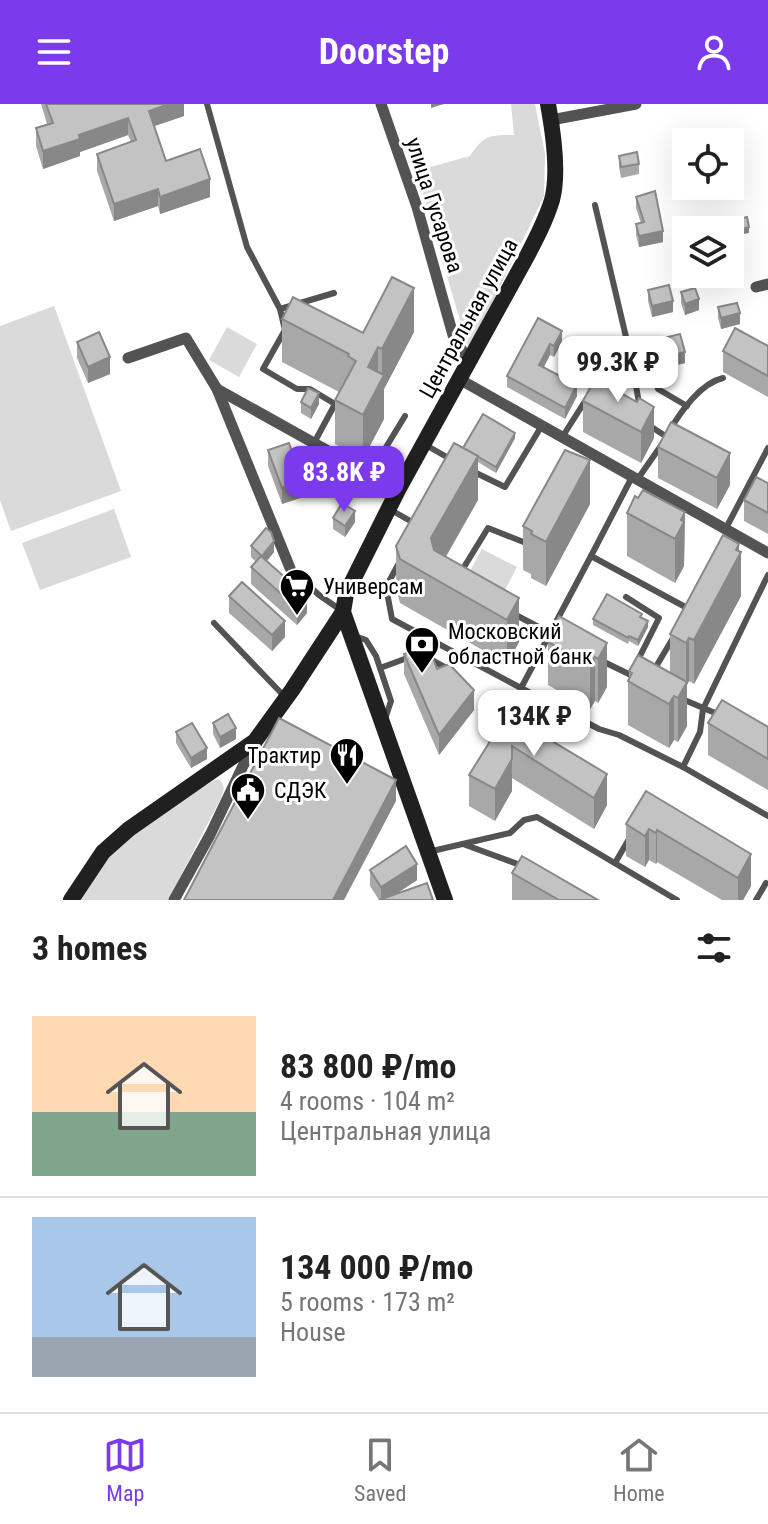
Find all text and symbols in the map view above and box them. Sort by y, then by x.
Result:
icon: menu [32,30,76,74]
icon: person [692,30,736,74]
text: Doorstep [319,31,449,73]
map controls [672,128,744,288]
button: locate [672,128,744,200]
street label: улица Гусарова [401,134,468,276]
button: layers [672,216,744,288]
street label: Центральная улица [414,234,523,402]
pin: 99.3K ₽ [544,336,692,404]
text: 99.3K ₽ [576,347,660,377]
pin: 83.8K ₽ [270,446,418,514]
text: 83.8K ₽ [302,457,386,487]
supermarket icon: Универсам [278,567,316,617]
place label: Универсам [323,574,424,599]
place label: Московский областной банк [448,619,593,669]
bank icon: Московский областной банк [403,625,441,675]
pin: 134K ₽ [469,690,599,758]
text: 134K ₽ [496,701,572,731]
restaurant icon: Трактир [328,736,366,786]
place label: Трактир [247,743,321,768]
public building icon: СДЭК [229,771,267,821]
place label: СДЭК [274,778,327,803]
icon: filters [692,926,736,970]
text: 3 homes [32,928,148,968]
text: 83 800 ₽/mo [280,1046,456,1086]
icon: home [96,1048,192,1144]
text: 4 rooms · 104 m² [280,1086,455,1116]
text: Центральная улица [280,1116,491,1146]
text: 134 000 ₽/mo [280,1247,473,1287]
icon: home [96,1249,192,1345]
text: 5 rooms · 173 m² [280,1287,455,1317]
text: House [280,1317,346,1347]
tab: Map [103,1433,147,1506]
tab: Saved [354,1433,406,1506]
tab: Home [613,1433,665,1506]

